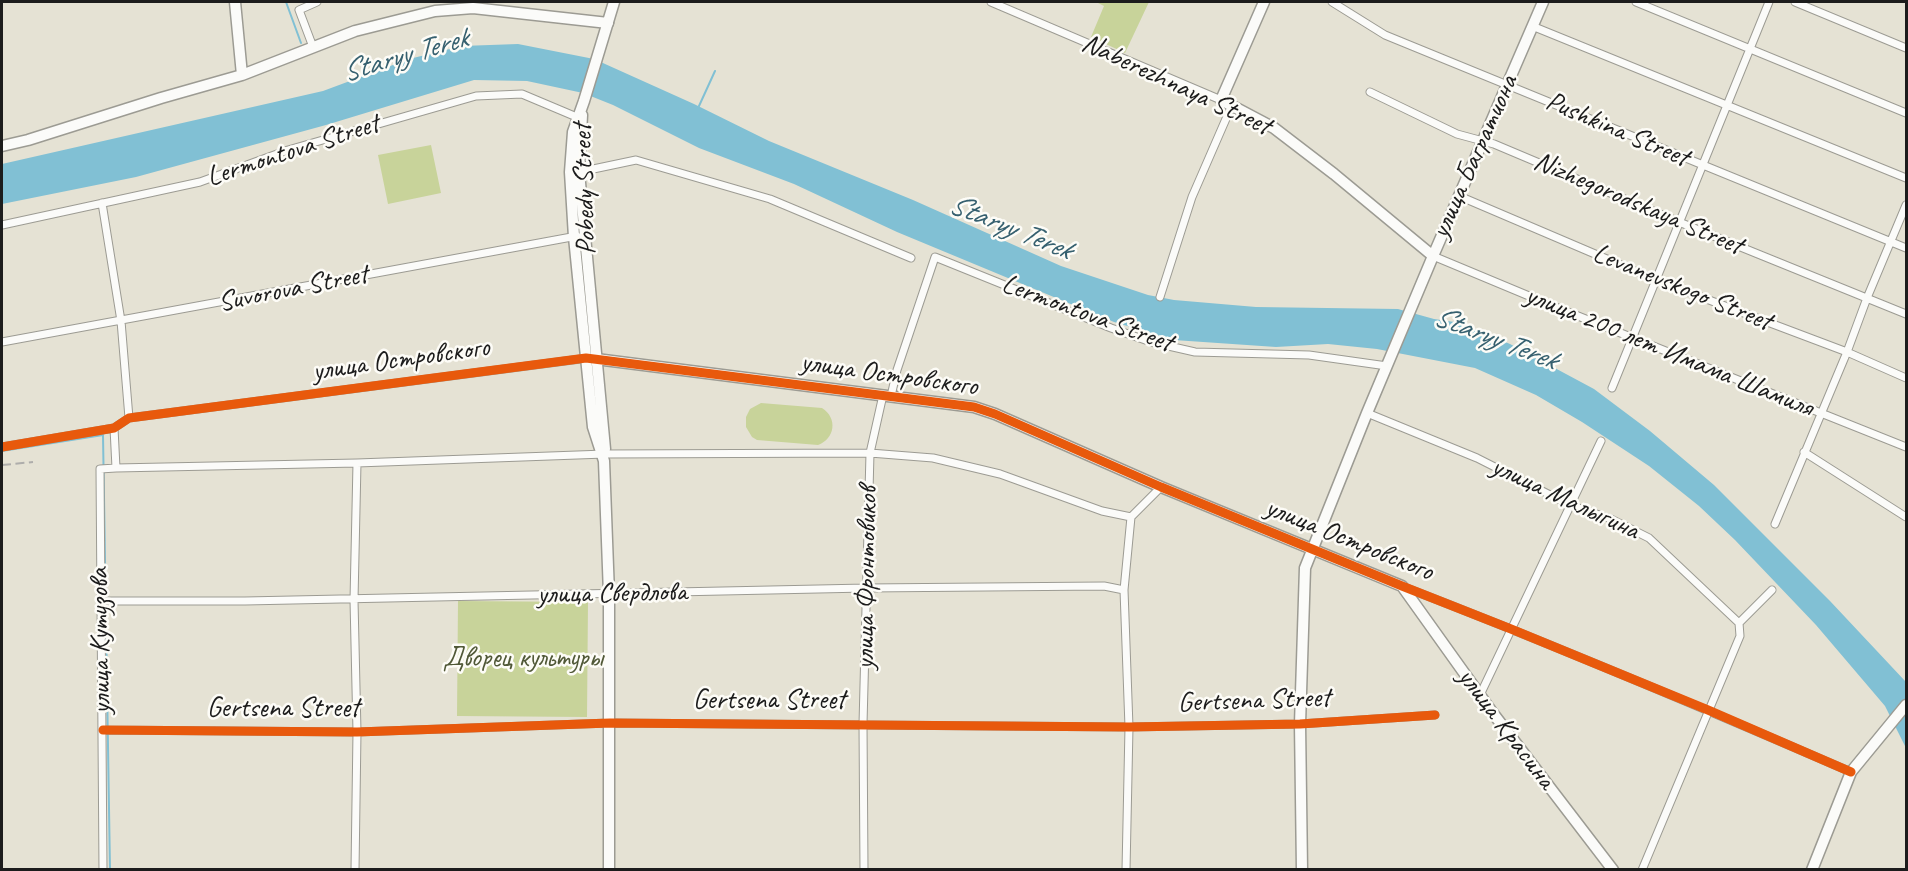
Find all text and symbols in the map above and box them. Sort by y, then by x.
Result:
water label: Staryy Terek [338,21,472,91]
street label: Naberezhnaya Street [1076,27,1276,143]
street label: улица Багратиона [1424,70,1526,244]
street label: Pushkina Street [1540,85,1694,175]
street label: Lermontova Street [203,107,383,195]
street label: Pobedy Street [566,123,604,255]
street label: Nizhegorodskaya Street [1528,145,1748,263]
water label: Staryy Terek [943,187,1077,269]
street label: Levanevskogo Street [1588,237,1776,339]
street label: Suvorova Street [215,258,371,320]
street label: Lermontova Street [997,268,1177,360]
street label: улица 200 лет Имама Шамиля [1520,279,1818,425]
water label: Staryy Terek [1428,299,1562,379]
street label: улица Островского [310,331,492,389]
street label: улица Островского [798,346,980,404]
street label: улица Малыгина [1486,450,1644,548]
street label: улица Фронтовиков [849,486,885,670]
street label: улица Островского [1260,491,1438,589]
street label: улица Кутузова [83,568,119,714]
street label: улица Свердлова [537,576,687,612]
park label: Дворец культуры [443,642,603,676]
street label: улица Красина [1450,662,1562,796]
street label: Gertsena Street [1177,682,1331,720]
street label: Gertsena Street [693,684,845,718]
street label: Gertsena Street [207,692,359,726]

